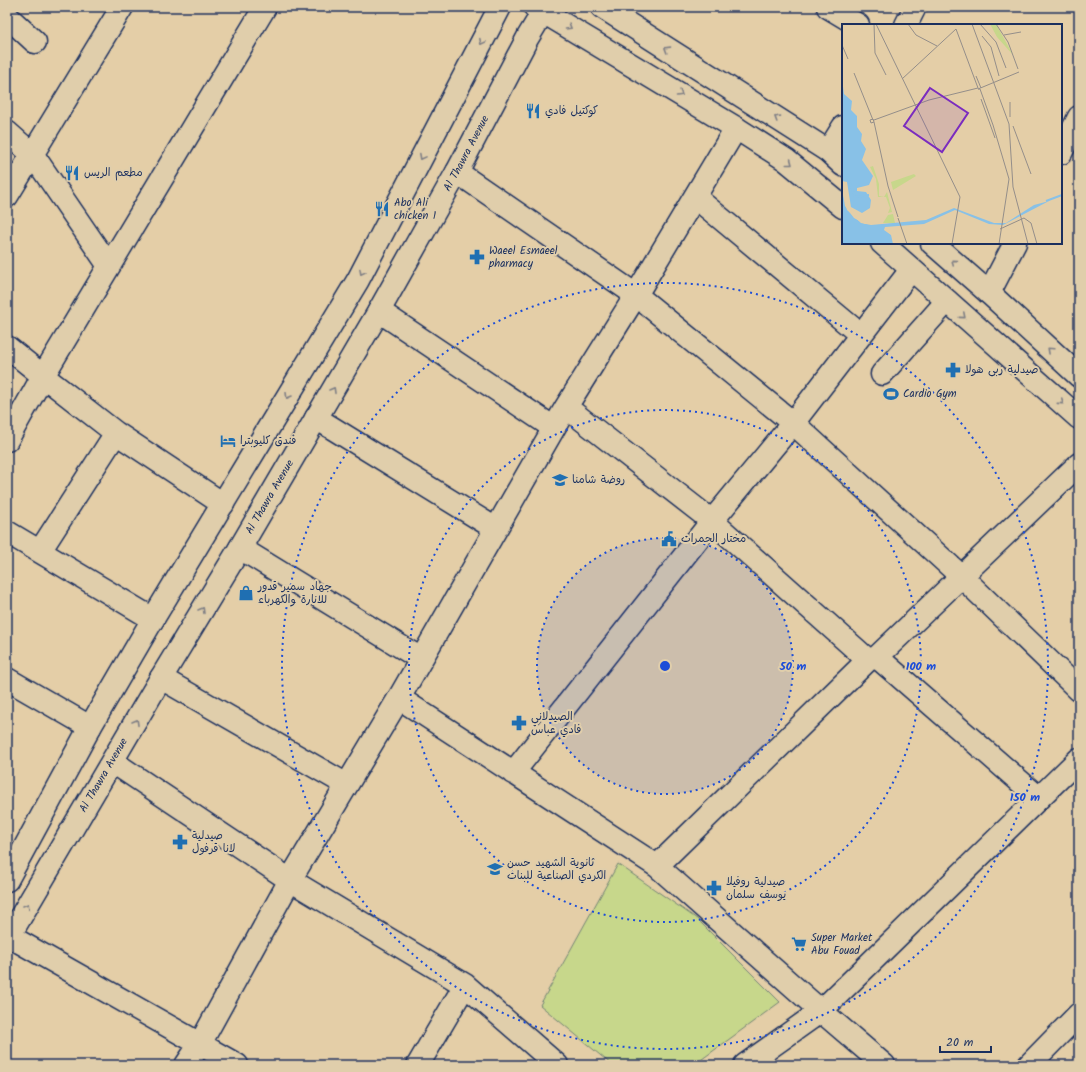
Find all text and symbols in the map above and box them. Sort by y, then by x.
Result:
one-way arrow [564,23,572,30]
inset map [842,24,1062,244]
one-way arrow [480,37,487,45]
one-way arrow [664,46,671,53]
one-way arrow [676,89,683,97]
restaurant icon: كوكتيل فادي [524,102,542,120]
place label: كوكتيل فادي [545,102,598,120]
street label: Al Thawra Avenue [439,112,494,195]
one-way arrow [774,116,781,123]
one-way arrow [419,153,427,160]
one-way arrow [786,158,793,165]
restaurant icon: مطعم الريس [63,164,81,182]
place label: مطعم الريس [84,164,143,182]
place label: Abo Ali chicken 1 [394,194,436,225]
restaurant icon: Abo Ali chicken 1 [373,200,391,218]
place label: Waeel Esmaeel pharmacy [488,242,558,273]
pharmacy icon: Waeel Esmaeel pharmacy [468,248,486,266]
one-way arrow [951,260,959,267]
one-way arrow [359,268,367,275]
one-way arrow [958,311,966,318]
one-way arrow [1047,347,1055,354]
pharmacy icon: صيدلية ربى هولا [944,361,962,379]
place label: صيدلية ربى هولا [965,361,1038,379]
sports icon: Cardio Gym [882,385,900,403]
place label: Cardio Gym [903,385,957,403]
one-way arrow [328,387,335,394]
one-way arrow [286,392,293,399]
one-way arrow [1056,397,1063,404]
hotel icon: فندق كليوبترا [219,432,237,450]
place label: فندق كليوبترا [240,432,296,450]
street label: Al Thawra Avenue [241,456,299,538]
school or university icon: روضة شامنا [551,471,569,489]
place label: روضة شامنا [572,471,625,489]
public building icon: مختار الحمرات [660,530,678,548]
place label: مختار الحمرات [681,530,746,548]
place label: جهاد سمير قدور للانارة والكهرباء [257,578,332,609]
shop icon: جهاد سمير قدور للانارة والكهرباء [237,584,255,602]
one-way arrow [198,607,205,614]
text: 50 m [779,657,807,676]
text: 100 m [906,657,936,676]
centre of rings [658,659,672,673]
place label: الصيدلاني فادي عباس [531,708,581,739]
pharmacy icon: الصيدلاني فادي عباس [510,714,528,732]
one-way arrow [131,719,138,726]
street label: Al Thawra Avenue [75,735,133,816]
text: 150 m [1010,788,1040,807]
place label: صيدلية لانا قرفول [192,827,235,858]
pharmacy icon: صيدلية لانا قرفول [171,833,189,851]
place label: ثانوية الشهيد حسن الكردي الصناعية للبنات [507,854,606,885]
school or university icon: ثانوية الشهيد حسن الكردي الصناعية للبنات [486,860,504,878]
place label: صيدلية روفيلا يوسف سلمان [726,873,786,904]
pharmacy icon: صيدلية روفيلا يوسف سلمان [705,879,723,897]
one-way arrow [22,903,30,910]
place label: Super Market Abu Fouad [811,929,873,960]
supermarket icon: Super Market Abu Fouad [790,935,808,953]
scale bar [940,1028,991,1054]
text: 20 m [946,1033,974,1052]

